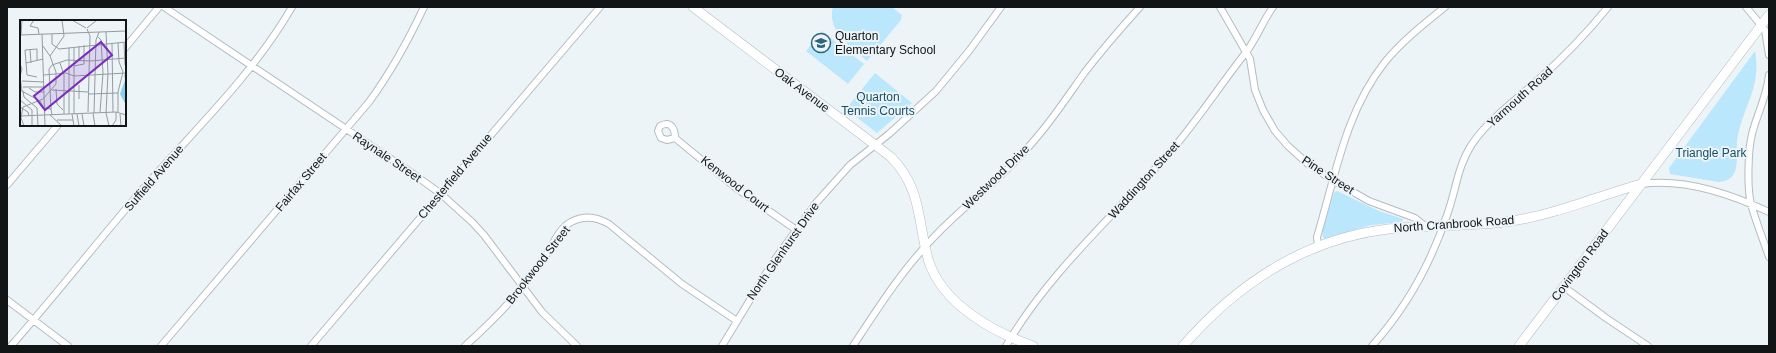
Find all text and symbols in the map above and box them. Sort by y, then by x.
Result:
inset map [20,20,126,126]
place label: Quarton Elementary School [835,29,936,57]
school or university icon: Quarton Elementary School [810,32,832,54]
street label: Yarmouth Road [1484,64,1556,130]
street label: Oak Avenue [772,65,832,115]
park label: Quarton Tennis Courts [841,90,915,118]
street label: Raynale Street [350,129,424,185]
street label: Chesterfield Avenue [415,130,495,222]
street label: Waddington Street [1106,138,1183,221]
street label: Westwood Drive [960,141,1032,212]
street label: Suffield Avenue [122,142,187,214]
park label: Triangle Park [1676,146,1747,160]
street label: Fairfax Street [272,149,330,214]
street label: Kenwood Court [698,153,772,215]
street label: Pine Street [1299,153,1357,197]
street label: North Glenhurst Drive [744,199,822,303]
street label: North Cranbrook Road [1393,213,1515,235]
street label: Brookwood Street [503,223,573,307]
street label: Covington Road [1549,226,1611,304]

